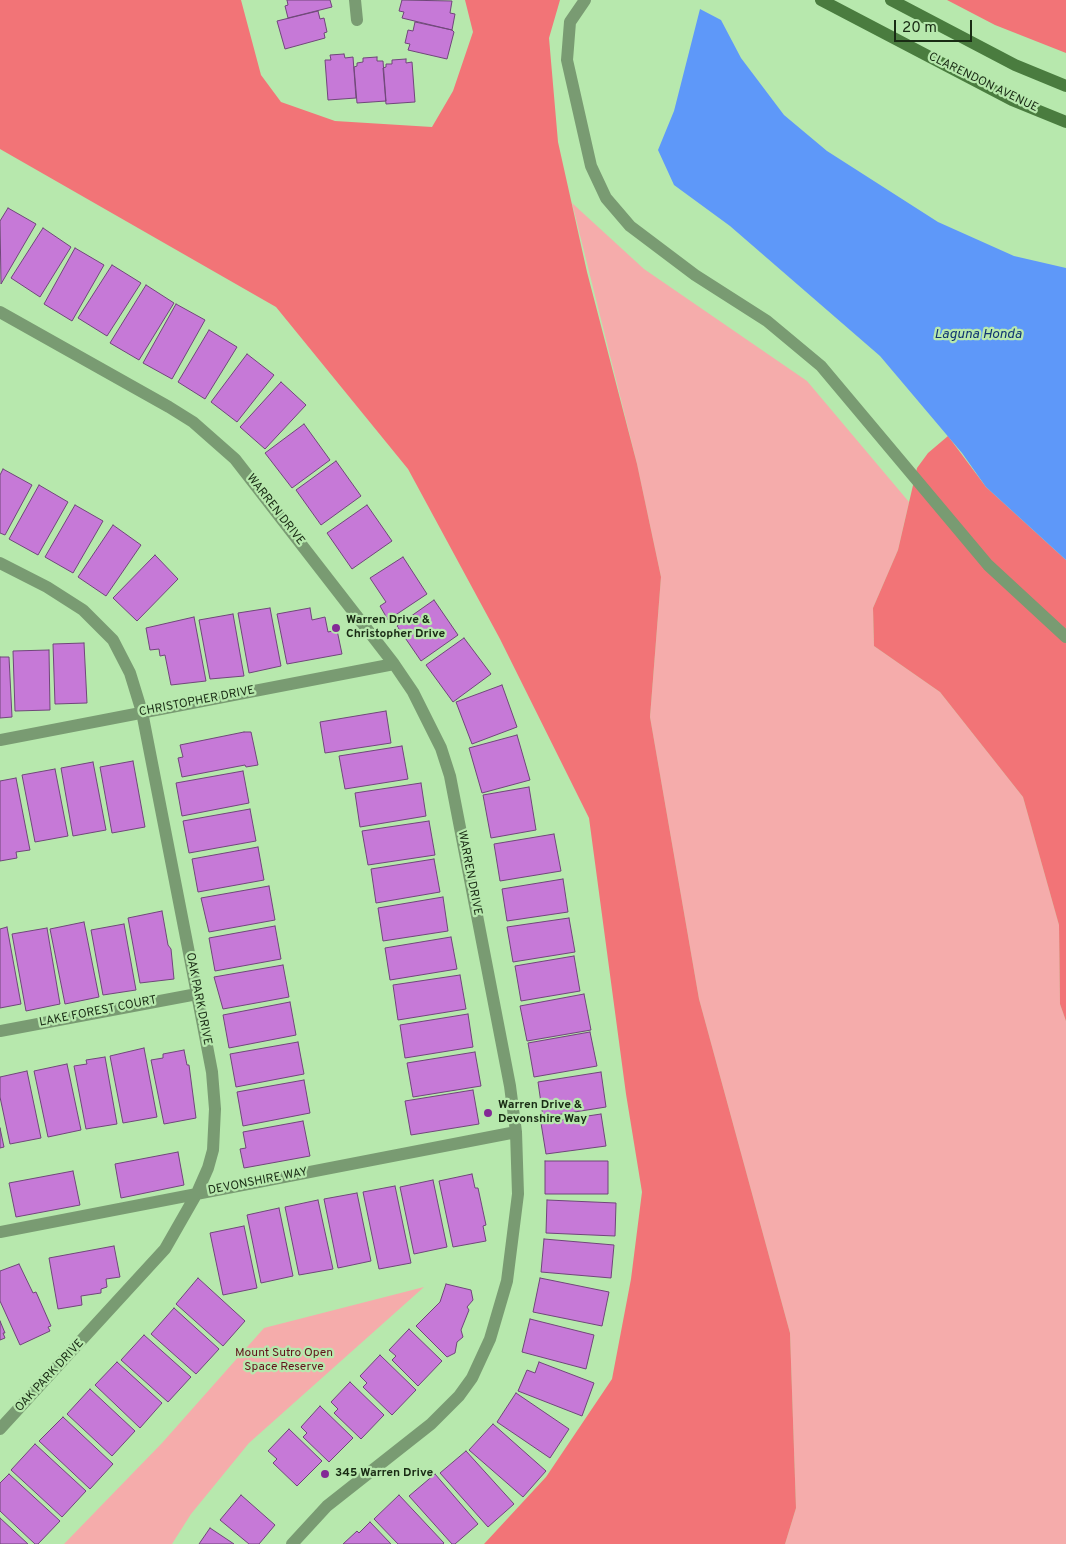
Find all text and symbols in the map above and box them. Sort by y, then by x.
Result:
scale bar [896,10,974,42]
text: 20 m [902,19,937,38]
street label: CLARENDON AVENUE [926,50,1040,116]
water label: Laguna Honda [934,327,1022,343]
street label: WARREN DRIVE [243,472,307,548]
place label: Warren Drive & Christopher Drive [346,614,445,642]
marker: Warren Drive & Christopher Drive [330,622,342,634]
street label: CHRISTOPHER DRIVE [138,684,256,720]
street label: WARREN DRIVE [454,829,484,917]
street label: OAK PARK DRIVE [182,951,214,1047]
street label: LAKE FOREST COURT [38,994,158,1030]
place label: Warren Drive & Devonshire Way [498,1099,587,1127]
marker: Warren Drive & Devonshire Way [482,1107,494,1119]
street label: DEVONSHIRE WAY [207,1165,309,1199]
street label: OAK PARK DRIVE [13,1337,87,1415]
park label: Mount Sutro Open Space Reserve [235,1347,333,1375]
place label: 345 Warren Drive [335,1467,433,1481]
marker: 345 Warren Drive [319,1468,331,1480]

